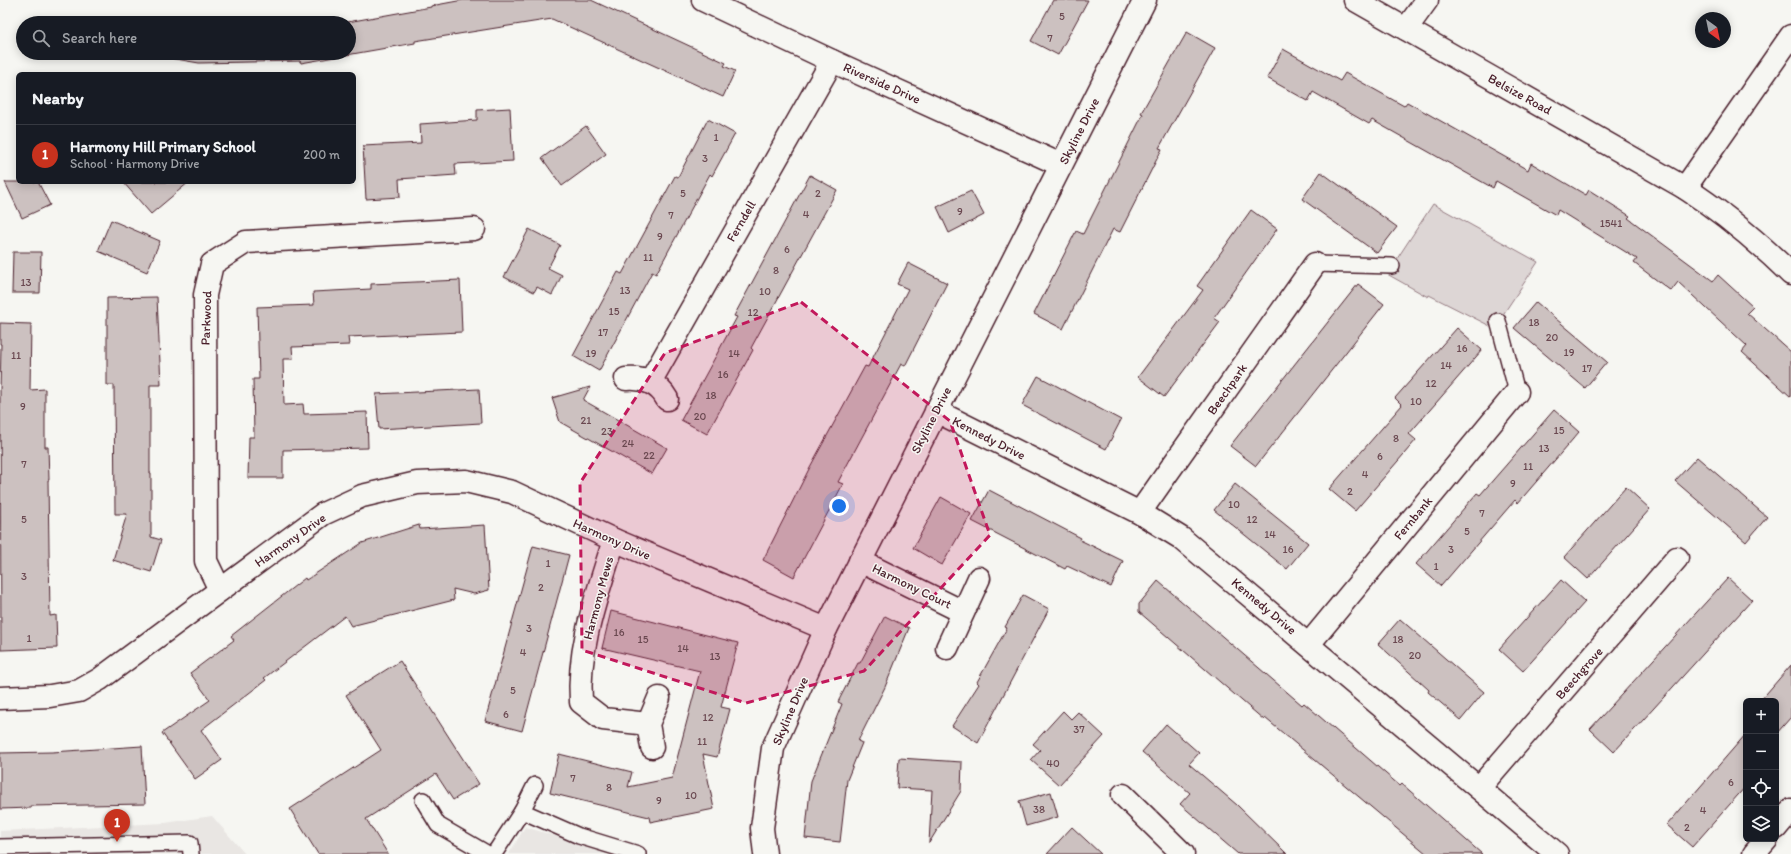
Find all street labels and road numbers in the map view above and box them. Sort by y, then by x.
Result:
street label: Riverside Drive [841,59,923,107]
street label: Belsize Road [1485,70,1555,118]
street label: Skyline Drive [1056,95,1102,167]
street label: Ferndell [723,197,759,244]
street label: Parkwood [198,290,214,346]
street label: Beechpark [1204,360,1250,417]
street label: Skyline Drive [908,384,954,456]
street label: Kennedy Drive [950,413,1028,463]
street label: Fernbank [1391,493,1436,543]
street label: Harmony Drive [252,510,328,570]
street label: Harmony Drive [571,515,653,563]
street label: Harmony Mews [580,555,616,641]
street label: Harmony Court [870,560,954,612]
street label: Kennedy Drive [1229,575,1299,637]
street label: Beechgrove [1552,644,1606,702]
street label: Skyline Drive [769,675,811,747]

